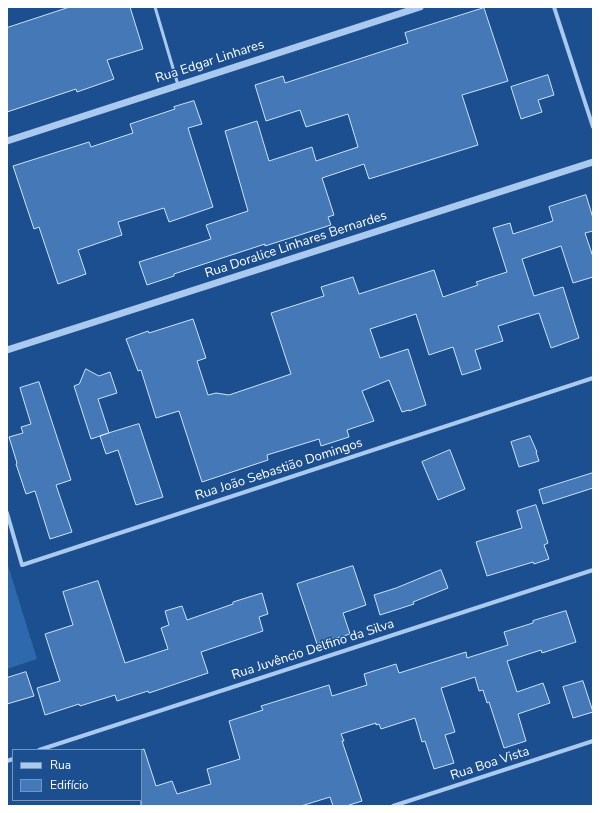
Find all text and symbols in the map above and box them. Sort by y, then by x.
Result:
street label: Rua Edgar Linhares [154,37,266,87]
street label: Rua Doralice Linhares Bernardes [203,208,389,282]
street label: Rua João Sebastião Domingos [193,436,365,504]
street label: Rua Juvêncio Delfino da Silva [230,616,396,684]
street label: Rua Boa Vista [449,744,531,784]
legend [12,749,142,801]
text: Rua [50,757,71,773]
text: Edifício [50,777,89,793]

